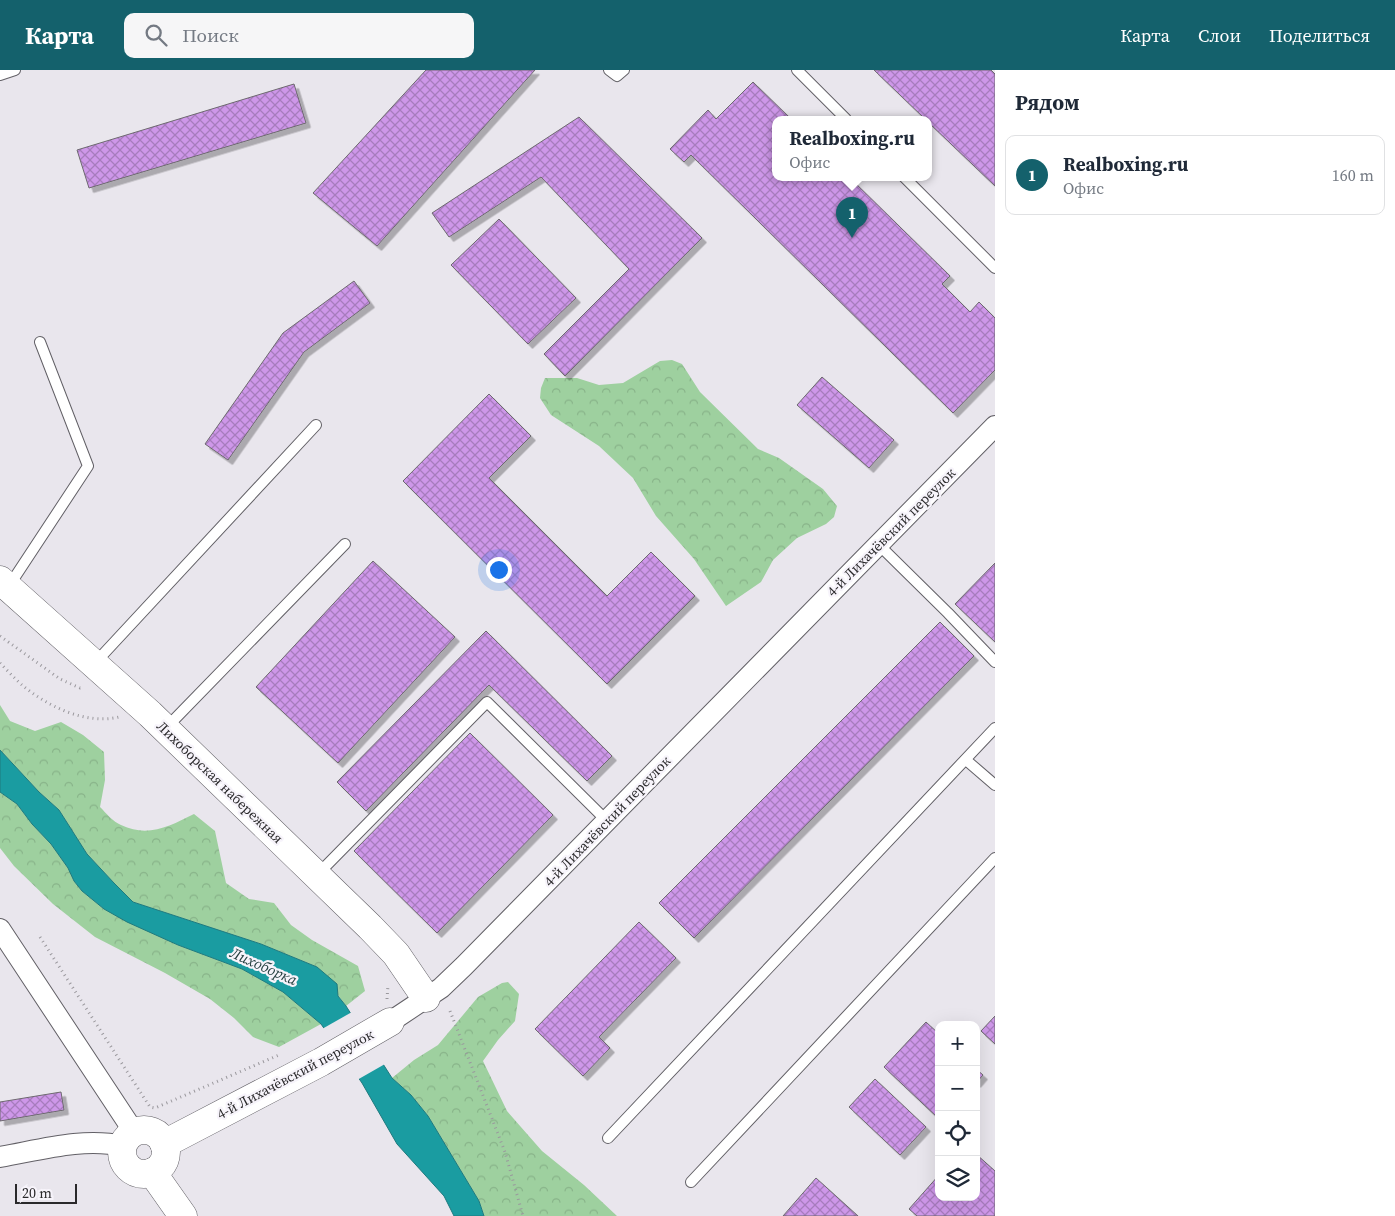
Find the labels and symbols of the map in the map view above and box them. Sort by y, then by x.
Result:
pin: 1 [836,197,868,238]
street label: 4-й Лихачёвский переулок [822,463,960,601]
your location [486,557,512,583]
street label: Лихоборская набережная [152,716,288,848]
street label: 4-й Лихачёвский переулок [539,751,675,891]
water label: Лихоборка [226,942,301,990]
street label: 4-й Лихачёвский переулок [213,1024,377,1124]
scale bar [15,1181,78,1204]

